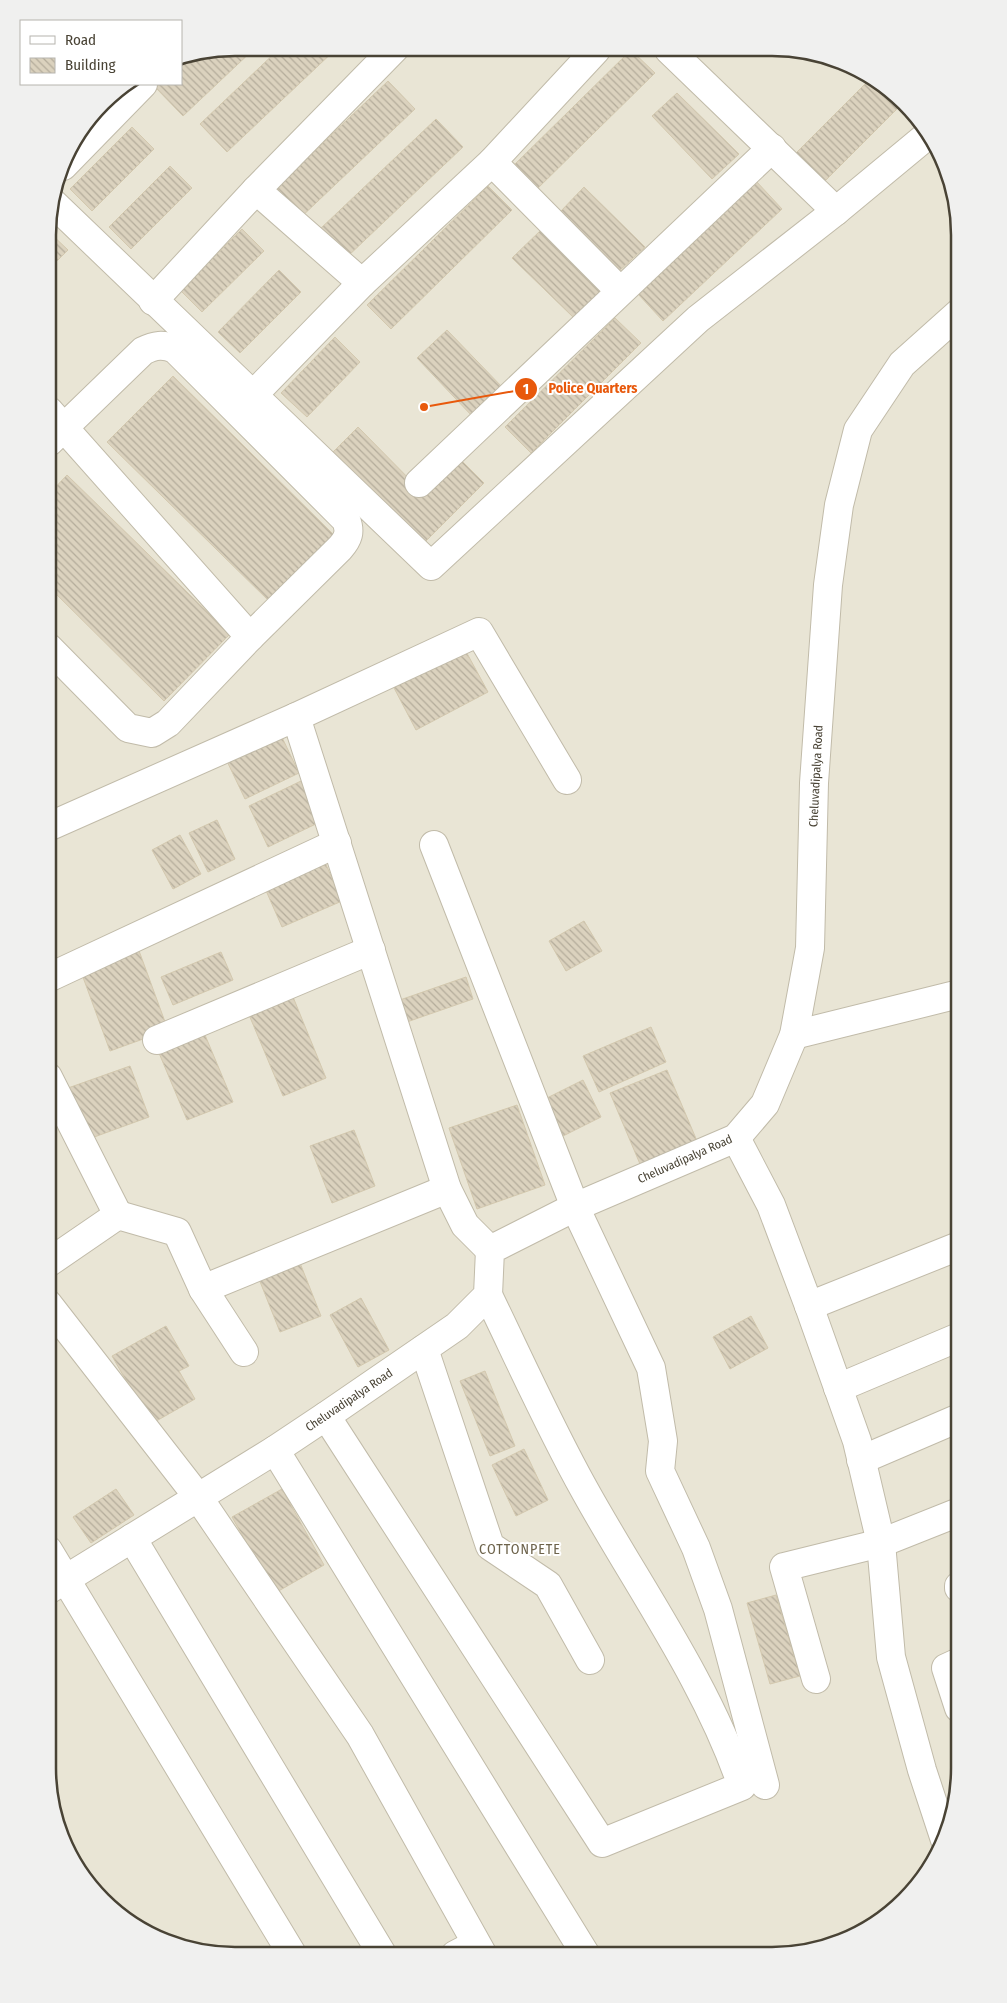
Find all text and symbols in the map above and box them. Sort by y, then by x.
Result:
legend [20,20,182,85]
text: Road [65,31,96,49]
text: Building [65,56,116,74]
callout: Police Quarters [513,374,647,403]
text: 1 [523,380,529,398]
text: Police Quarters [548,380,638,397]
street label: Cheluvadipalya Road [806,725,826,827]
street label: Cheluvadipalya Road [636,1132,734,1186]
street label: Cheluvadipalya Road [303,1366,395,1434]
district label: COTTONPETE [479,1541,561,1558]

